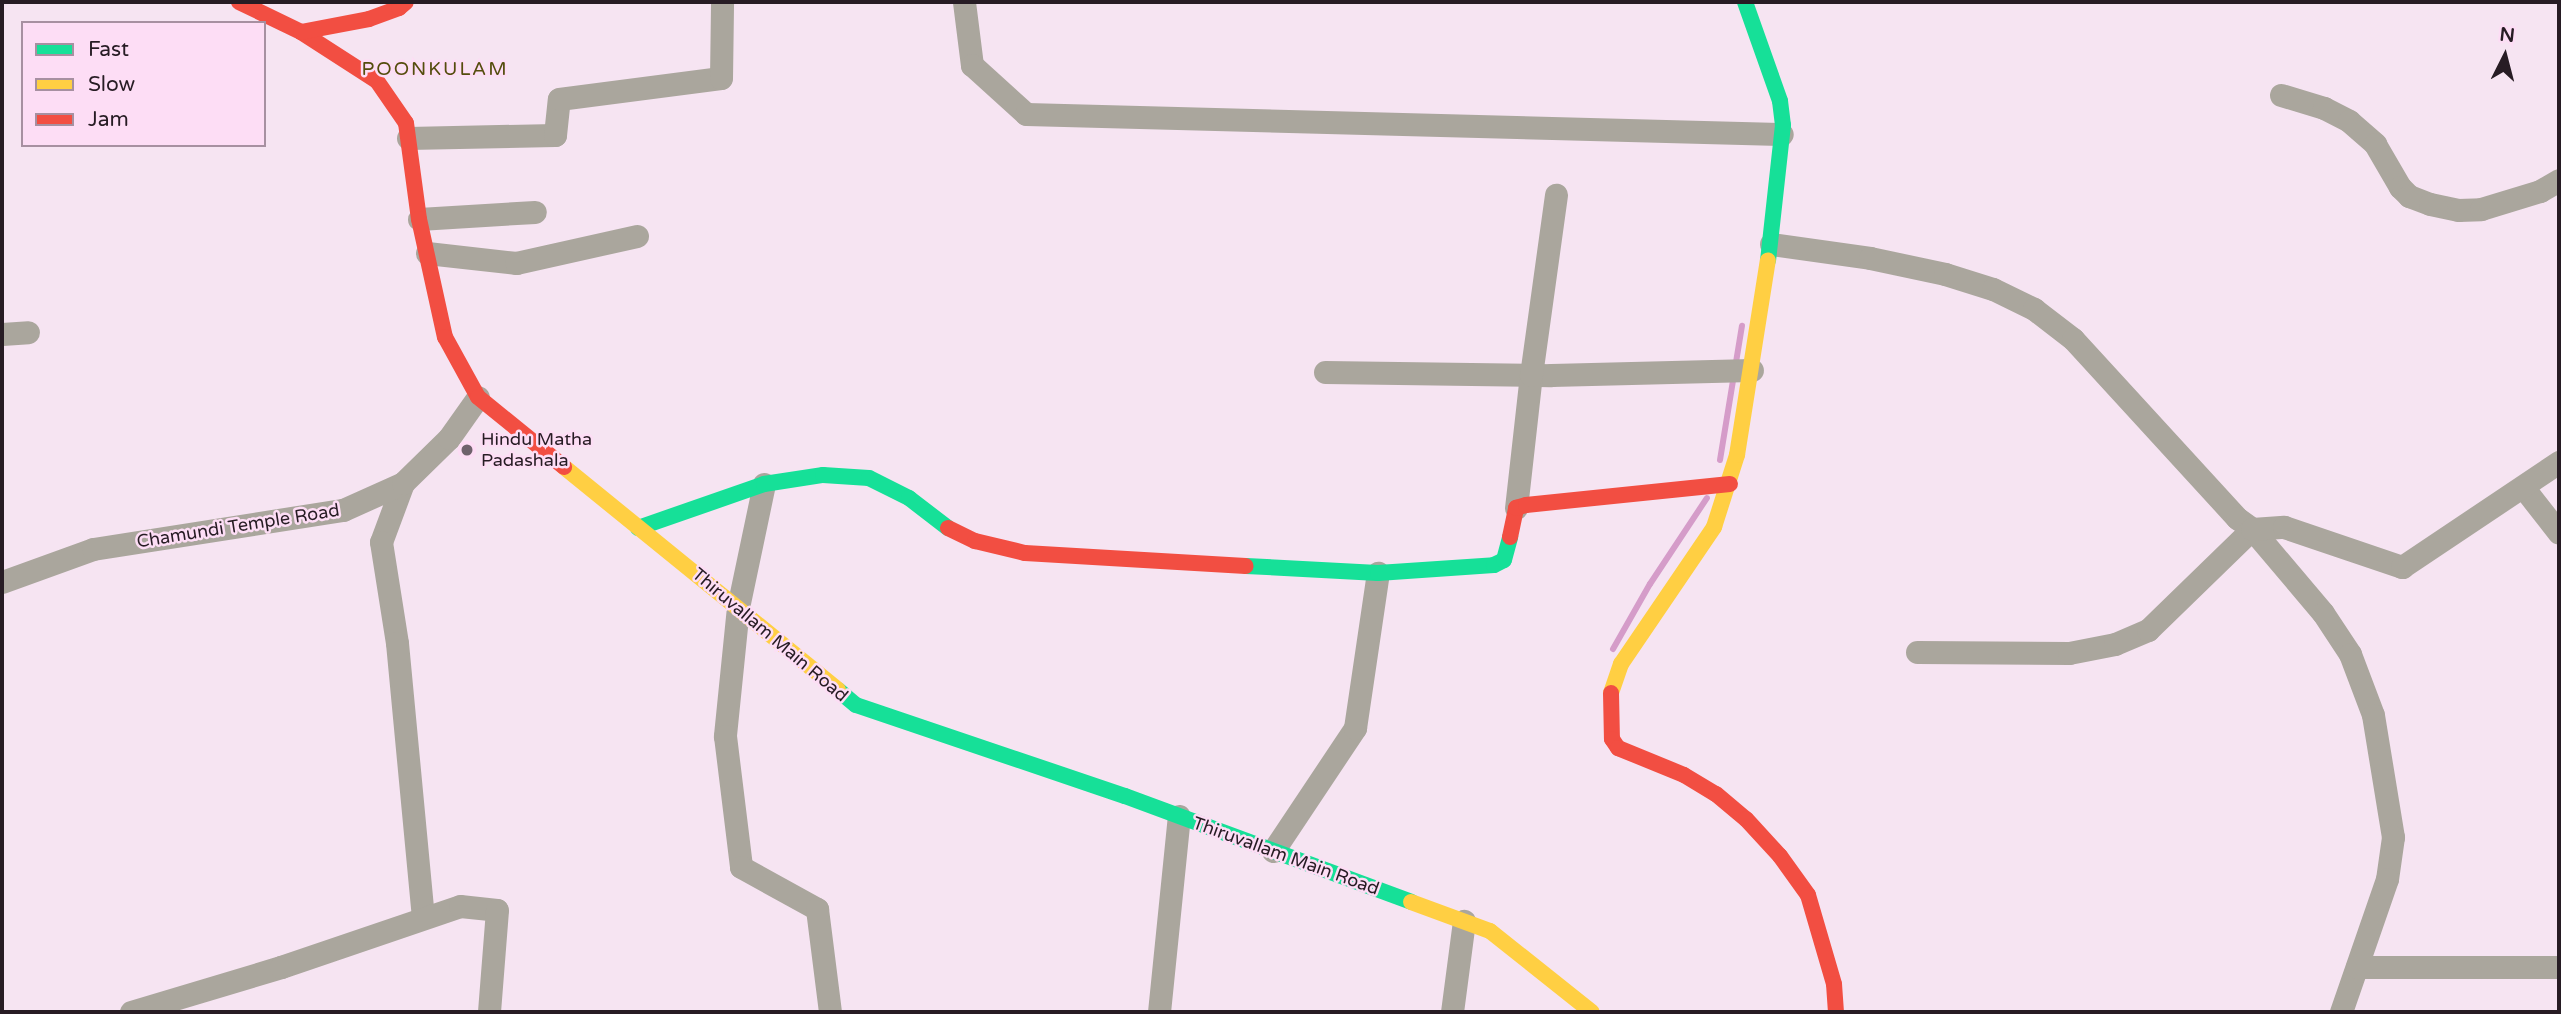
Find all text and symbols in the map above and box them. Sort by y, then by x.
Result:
legend [21,21,266,147]
north arrow [2470,21,2540,91]
text: N [2498,23,2516,47]
text: Fast [88,37,129,62]
district label: POONKULAM [363,59,507,81]
text: Slow [88,72,135,97]
text: Jam [88,107,129,132]
place label: Hindu Matha Padashala [481,429,592,472]
marker: Hindu Matha Padashala [459,442,475,458]
street label: Chamundi Temple Road [135,499,341,553]
street label: Thiruvallam Main Road [688,563,852,707]
street label: Thiruvallam Main Road [1190,812,1382,900]

